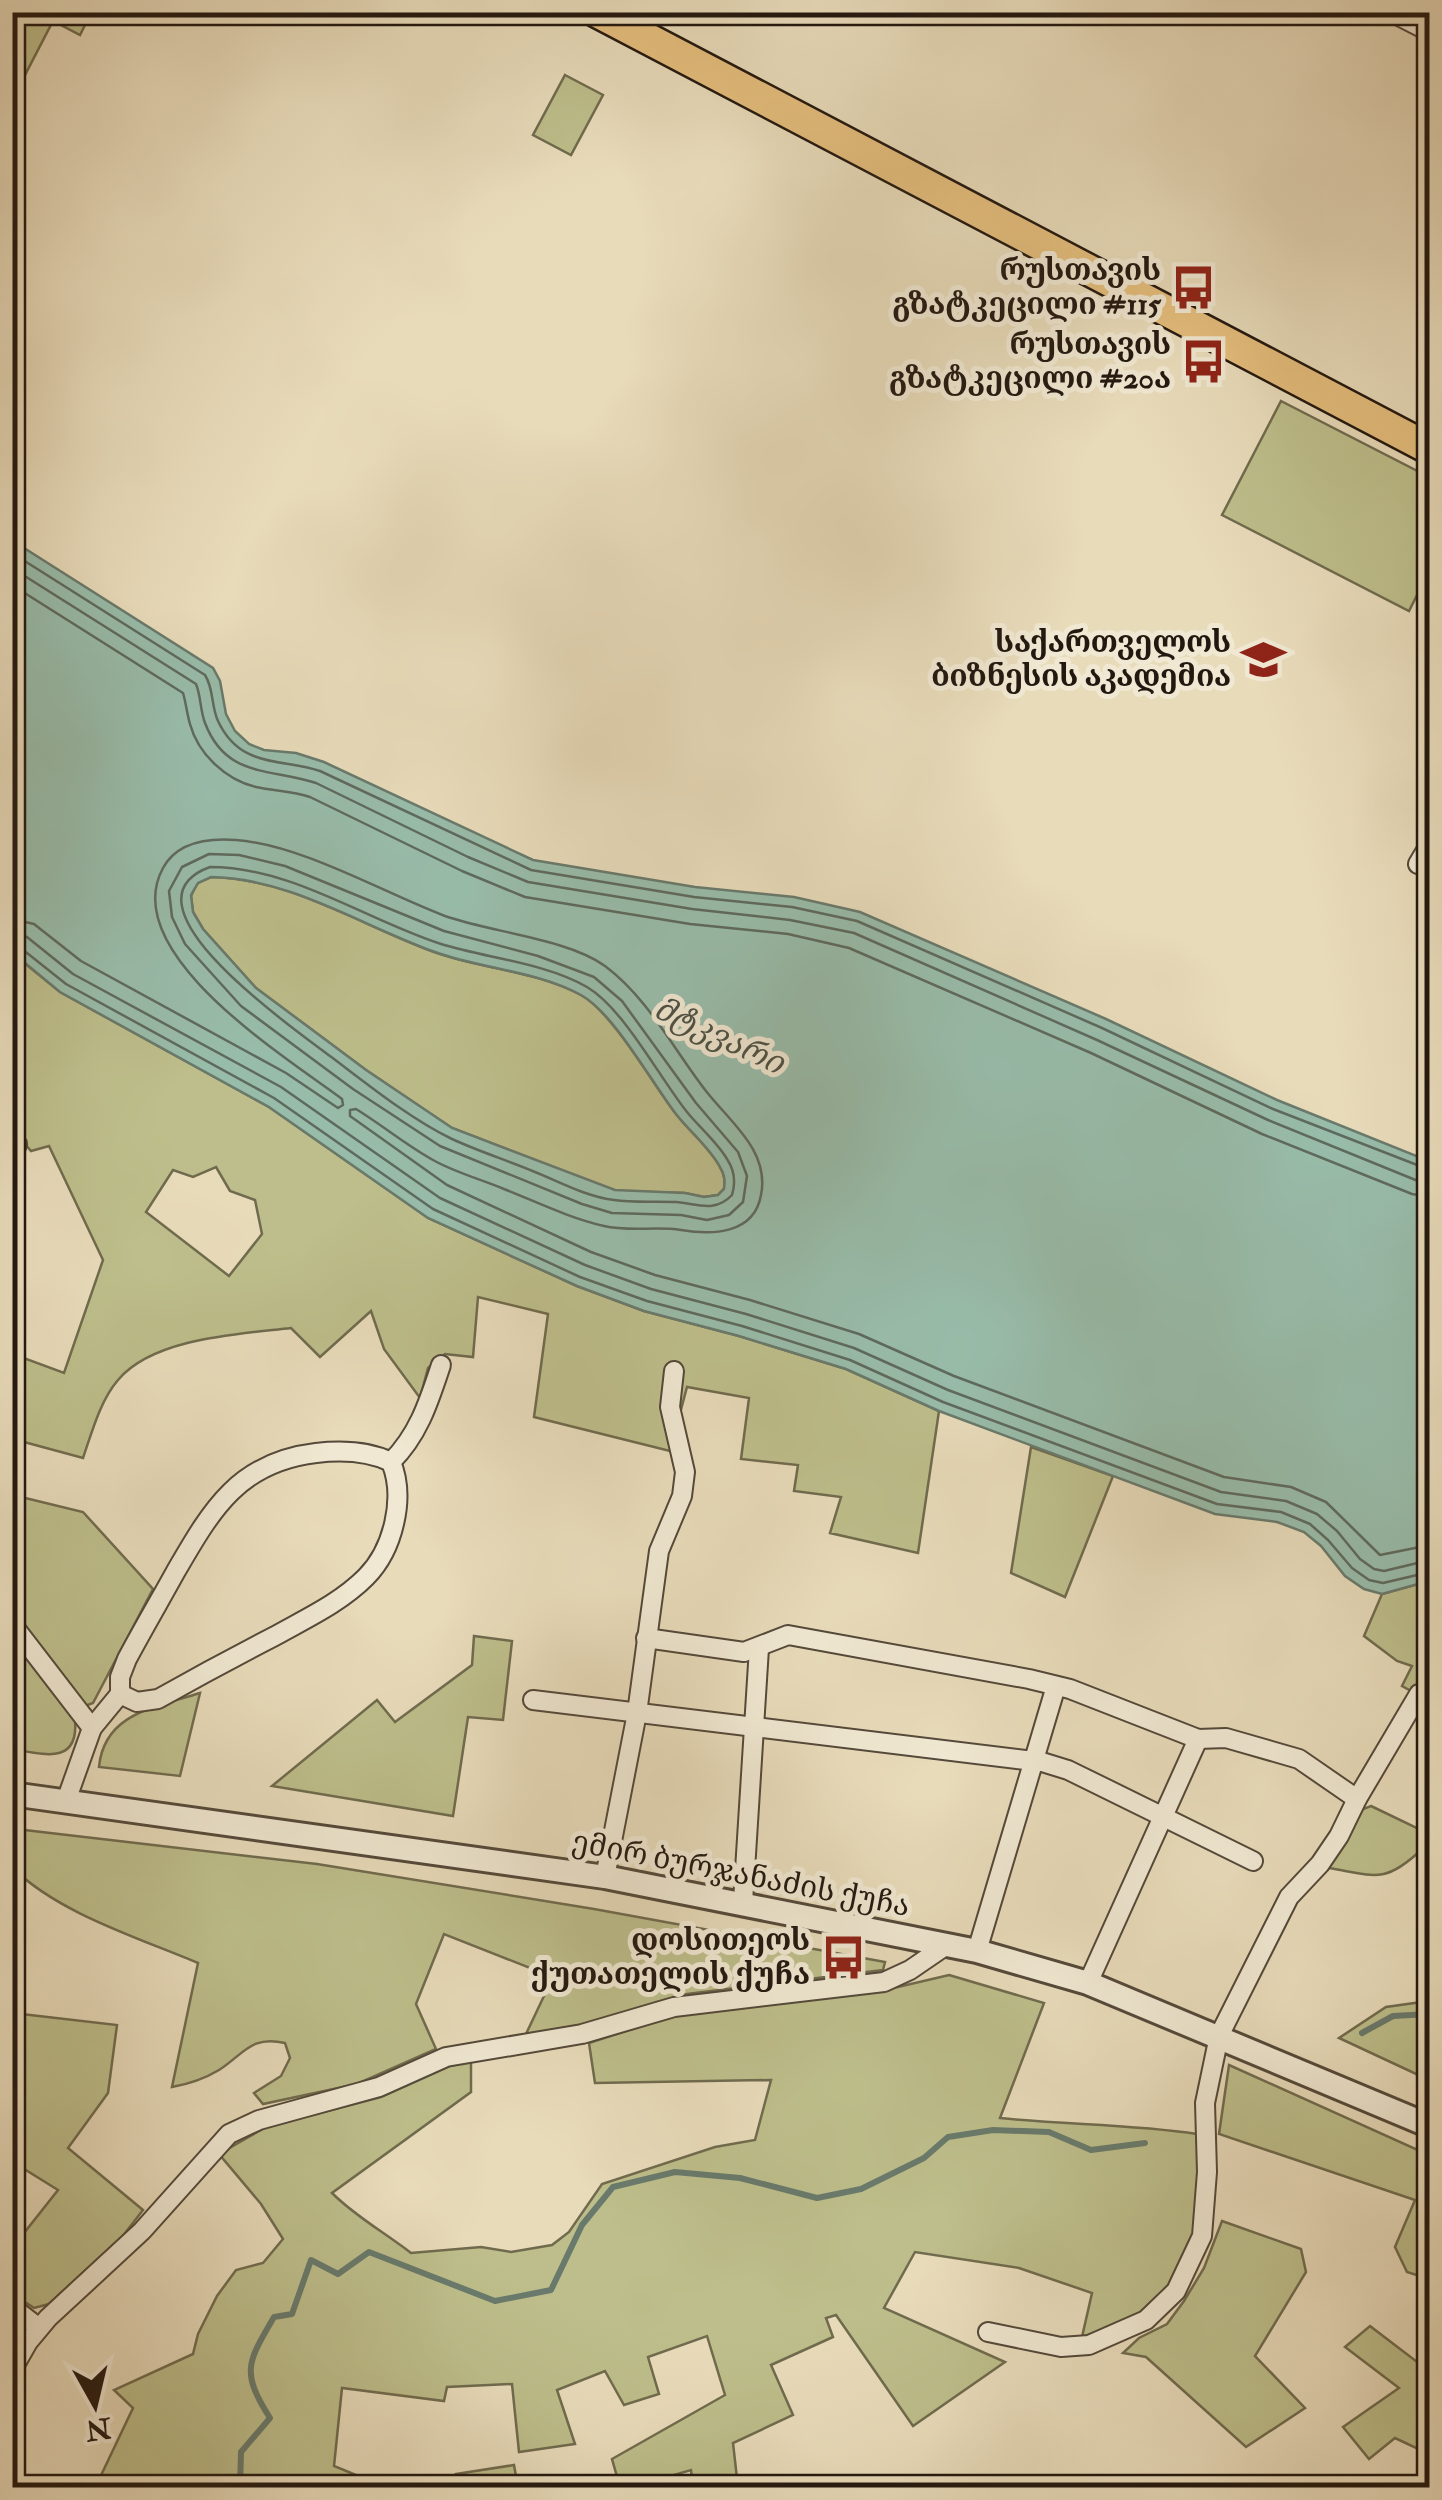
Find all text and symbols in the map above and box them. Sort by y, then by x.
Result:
place label: რუსთავის გზატკეცილი #115 [892,252,1162,323]
bus stop icon: რუსთავის გზატკეცილი #115 [1170,263,1218,311]
place label: რუსთავის გზატკეცილი #20ა [889,326,1171,397]
bus stop icon: რუსთავის გზატკეცილი #20ა [1180,337,1228,385]
place label: საქართველოს ბიზნესის აკადემია [931,624,1231,695]
school or university icon: საქართველოს ბიზნესის აკადემია [1240,635,1288,683]
water label: მტკვარი [648,989,792,1084]
street label: ემირ ბურჯანაძის ქუჩა [569,1823,913,1925]
place label: დოსითეოს ქუთათელის ქუჩა [531,1922,810,1993]
bus stop icon: დოსითეოს ქუთათელის ქუჩა [819,1933,867,1981]
north arrow [45,2355,145,2455]
text: N [83,2409,114,2447]

